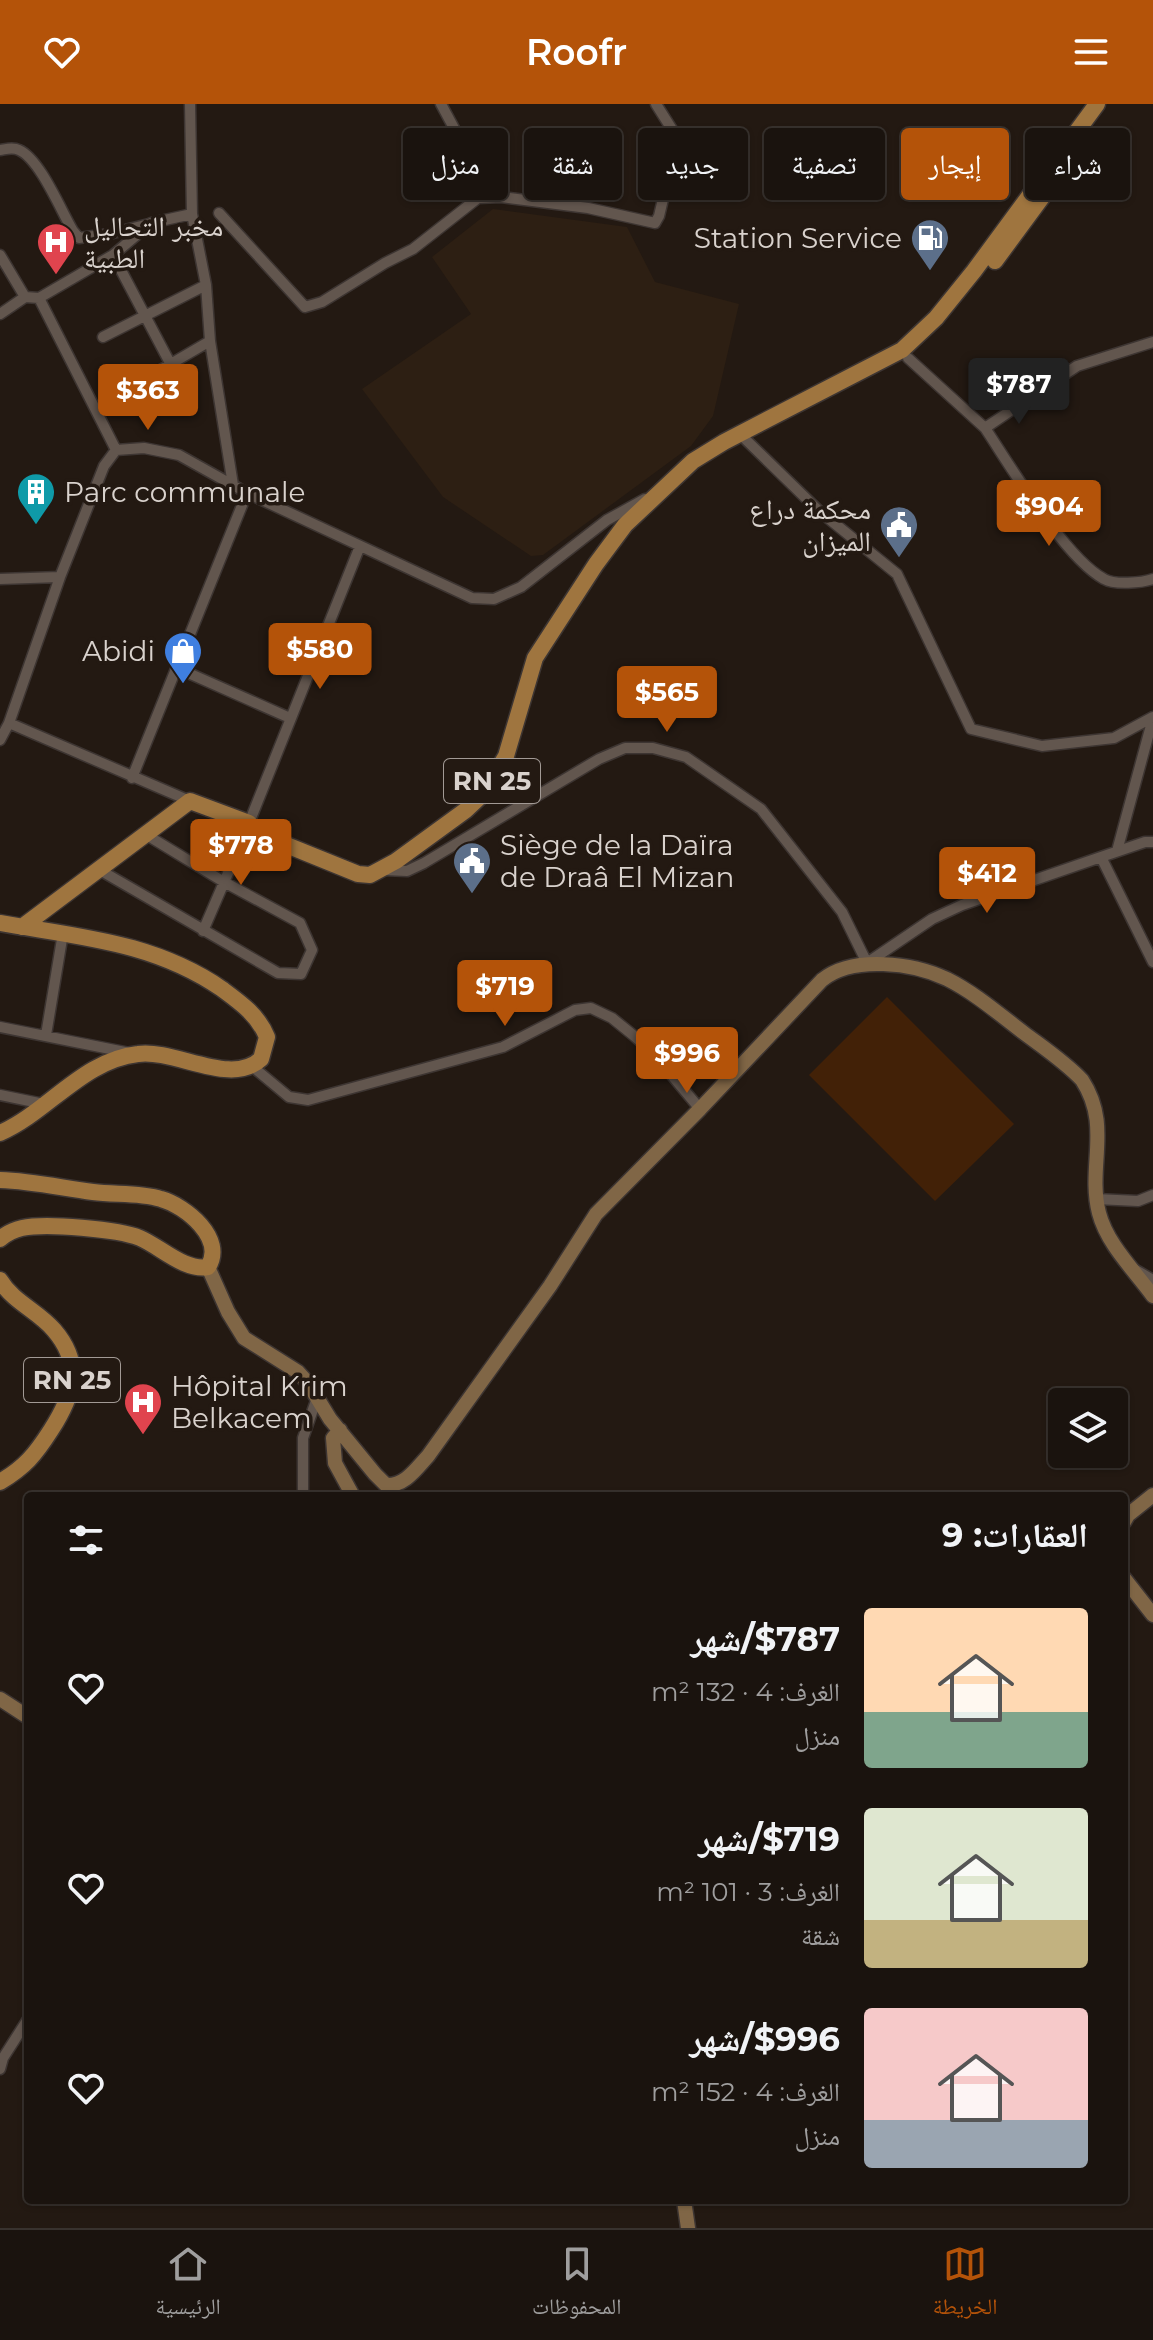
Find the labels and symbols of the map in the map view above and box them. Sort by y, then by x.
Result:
place label: مخبر التحاليل الطبية [84,209,223,275]
fuel station icon: Station Service [909,217,951,272]
hospital icon: مخبر التحاليل الطبية [35,221,77,276]
place label: Station Service [694,221,902,255]
pin: $787 [972,358,1066,426]
pin: $363 [101,364,195,432]
building icon: Parc communale [15,471,57,526]
place label: Parc communale [64,475,305,509]
pin: $904 [1002,480,1096,548]
place label: محكمة دراع الميزان [749,492,871,558]
public building icon: محكمة دراع الميزان [878,504,920,559]
pin: $580 [273,623,367,691]
shop icon: Abidi [162,630,204,685]
place label: Abidi [82,634,155,668]
pin: $565 [620,666,714,734]
road number: RN 25 [444,759,540,803]
pin: $778 [194,819,288,887]
place label: Siège de la Daïra de Draâ El Mizan [500,828,734,894]
public building icon: Siège de la Daïra de Draâ El Mizan [451,840,493,895]
pin: $412 [940,847,1034,915]
pin: $719 [458,960,552,1028]
pin: $996 [640,1027,734,1095]
road number: RN 25 [24,1358,120,1402]
place label: Hôpital Krim Belkacem [171,1369,348,1435]
hospital icon: Hôpital Krim Belkacem [122,1381,164,1436]

